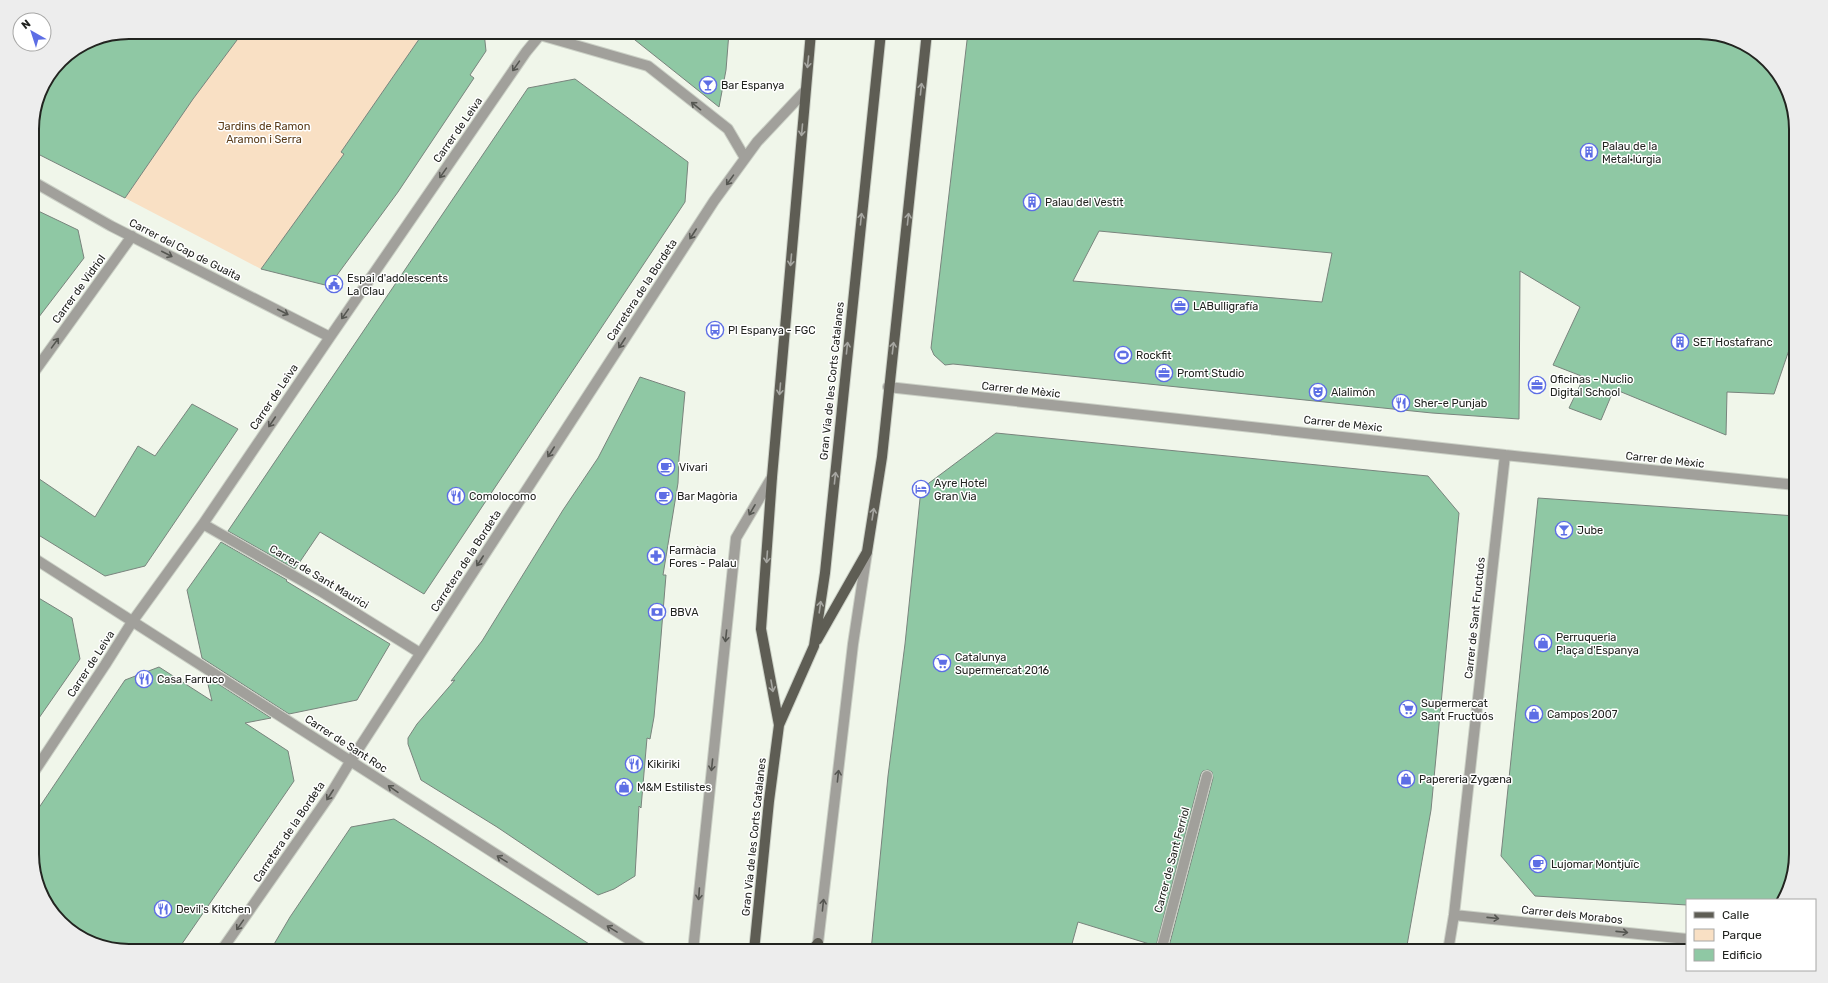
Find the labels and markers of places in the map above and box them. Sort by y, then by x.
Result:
bar icon: Bar Espanya [698,75,718,95]
place label: Bar Espanya [721,79,784,92]
place label: Palau de la Metal·lúrgia [1602,140,1661,166]
building icon: Palau de la Metal·lúrgia [1579,142,1599,162]
building icon: Palau del Vestit [1022,192,1042,212]
place label: Palau del Vestit [1045,196,1124,209]
place label: Espai d'adolescents La Clau [347,272,448,298]
public building icon: Espai d'adolescents La Clau [324,274,344,294]
office icon: LABulligrafía [1170,296,1190,316]
place label: LABulligrafía [1193,300,1258,313]
bus stop icon: Pl Espanya - FGC [705,320,725,340]
place label: Pl Espanya - FGC [728,324,816,337]
building icon: SET Hostafranc [1670,332,1690,352]
place label: SET Hostafranc [1693,336,1773,349]
sports icon: Rockfit [1113,345,1133,365]
place label: Rockfit [1136,349,1172,362]
office icon: Promt Studio [1154,363,1174,383]
place label: Promt Studio [1177,367,1244,380]
place label: Oficinas - Nuclio Digital School [1550,373,1633,399]
office icon: Oficinas - Nuclio Digital School [1527,375,1547,395]
theatre icon: Alalimón [1308,382,1328,402]
place label: Alalimón [1331,386,1375,399]
restaurant icon: Sher-e Punjab [1391,393,1411,413]
place label: Sher-e Punjab [1414,397,1487,410]
cafe icon: Vivari [656,457,676,477]
place label: Vivari [679,461,708,474]
place label: Ayre Hotel Gran Via [934,477,987,503]
hotel icon: Ayre Hotel Gran Via [911,479,931,499]
restaurant icon: Comolocomo [446,486,466,506]
cafe icon: Bar Magòria [654,486,674,506]
place label: Comolocomo [469,490,536,503]
place label: Bar Magòria [677,490,738,503]
bar icon: Jube [1554,520,1574,540]
place label: Jube [1577,524,1603,537]
place label: Farmàcia Fores - Palau [669,544,737,570]
pharmacy icon: Farmàcia Fores - Palau [646,546,666,566]
bank icon: BBVA [647,602,667,622]
place label: BBVA [670,606,699,619]
place label: Perruqueria Plaça d'Espanya [1556,631,1639,657]
shop icon: Perruqueria Plaça d'Espanya [1533,633,1553,653]
place label: Catalunya Supermercat 2016 [955,651,1050,677]
supermarket icon: Catalunya Supermercat 2016 [932,653,952,673]
restaurant icon: Casa Farruco [134,669,154,689]
place label: Casa Farruco [157,673,224,686]
place label: Supermercat Sant Fructuós [1421,697,1494,723]
supermarket icon: Supermercat Sant Fructuós [1398,699,1418,719]
shop icon: Campos 2007 [1524,704,1544,724]
place label: Campos 2007 [1547,708,1618,721]
restaurant icon: Kikiriki [624,754,644,774]
place label: Kikiriki [647,758,680,771]
shop icon: Papereria Zygæna [1396,769,1416,789]
place label: Papereria Zygæna [1419,773,1512,786]
shop icon: M&M Estilistes [614,777,634,797]
place label: M&M Estilistes [637,781,711,794]
cafe icon: Lujomar Montjuïc [1528,854,1548,874]
place label: Lujomar Montjuïc [1551,858,1639,871]
restaurant icon: Devil's Kitchen [153,899,173,919]
place label: Devil's Kitchen [176,903,251,916]

